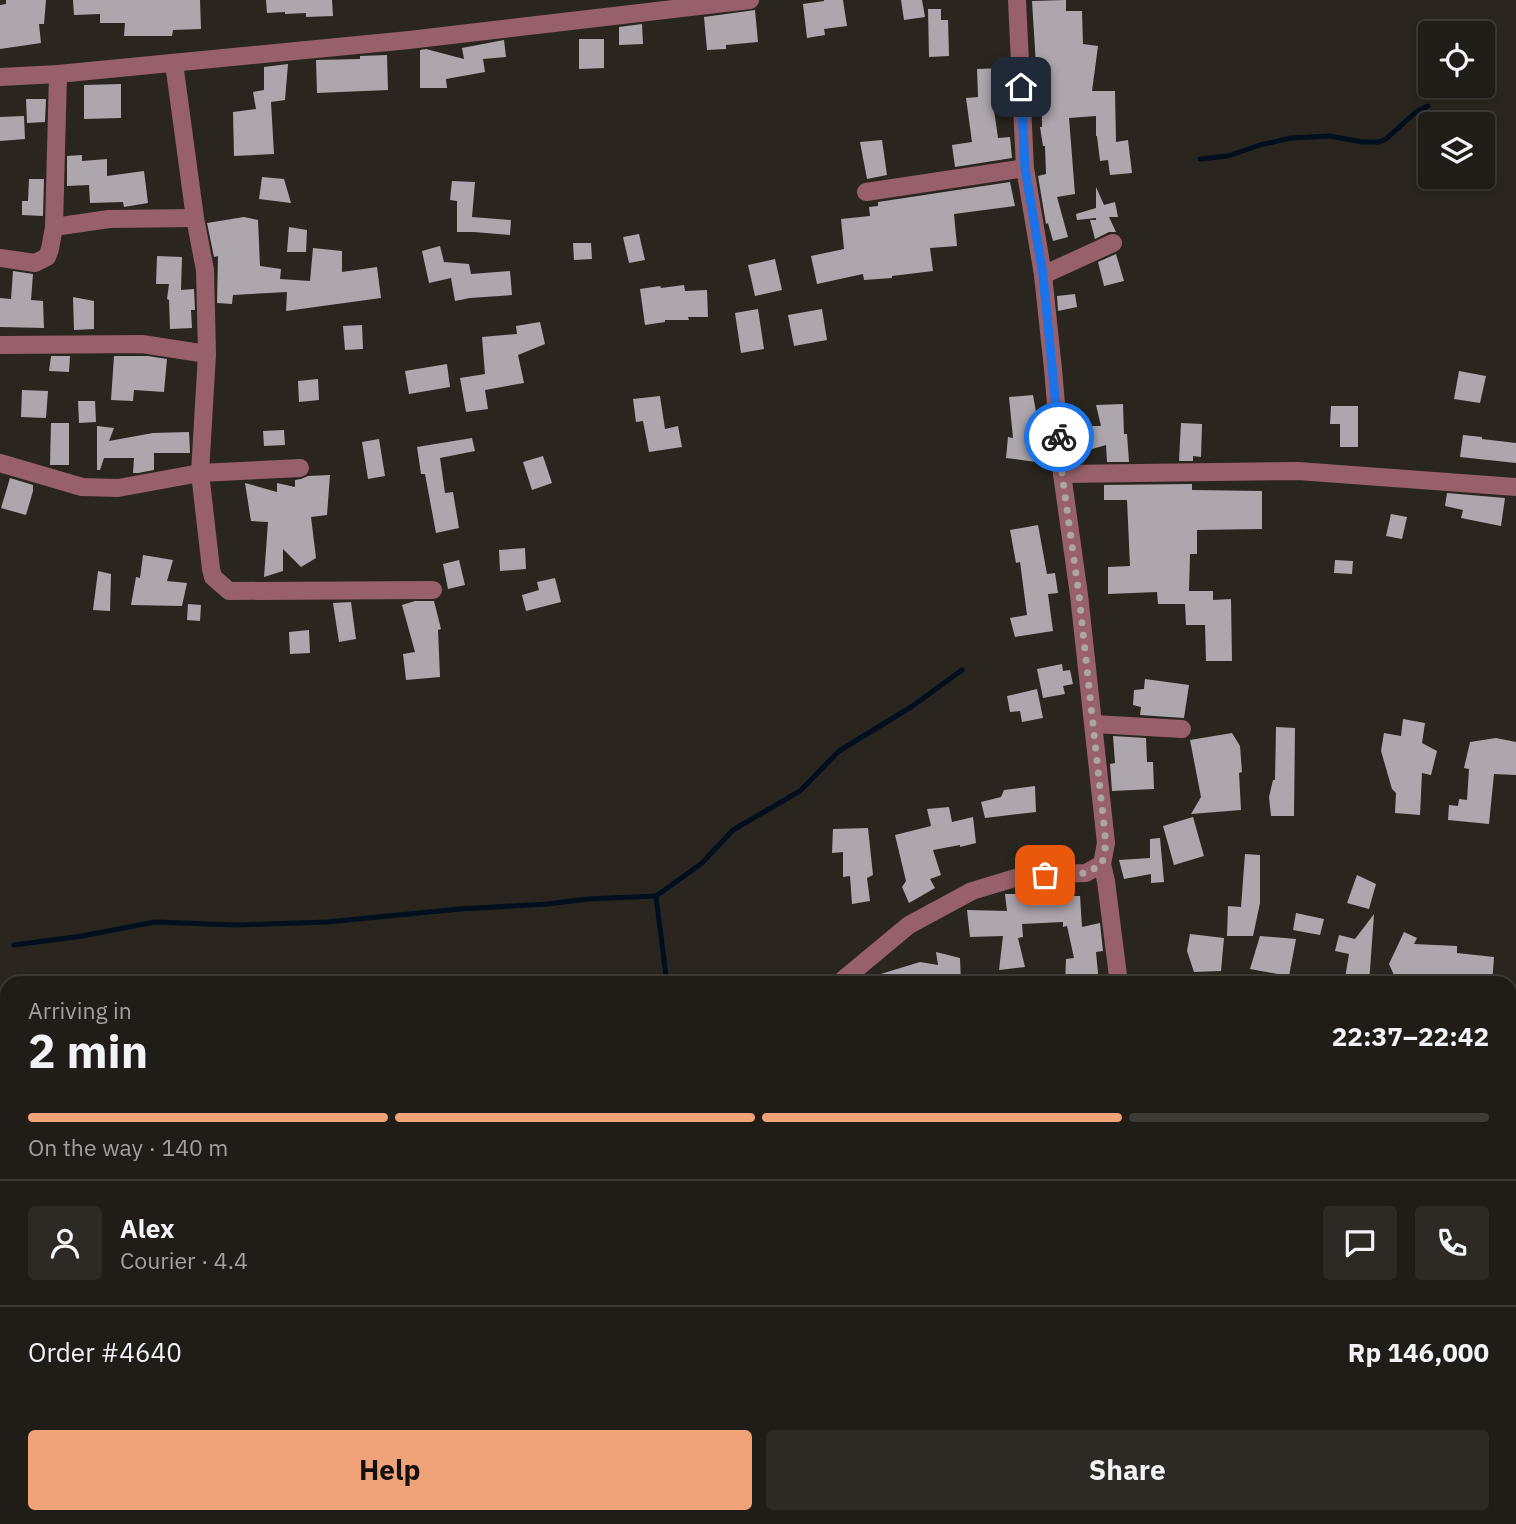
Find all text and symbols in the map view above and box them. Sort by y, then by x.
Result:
map controls [1418,21,1495,189]
button: locate [1418,21,1495,98]
pin [991,57,1051,117]
icon: home [1002,68,1040,106]
button: layers [1418,112,1495,189]
courier [1024,402,1094,472]
icon: bike [1040,418,1078,456]
pin [1015,845,1075,905]
icon: bag [1026,856,1064,894]
text: Arriving in [28,995,132,1025]
text: 22:37–22:42 [1332,1019,1489,1053]
text: 2 min [28,1021,148,1081]
text: On the way · 140 m [28,1132,228,1162]
button: person [28,1206,102,1280]
button: chat [1323,1206,1397,1280]
button: phone [1415,1206,1489,1280]
text: Alex [120,1211,174,1245]
text: Courier · 4.4 [120,1245,248,1275]
text: Order #4640 [28,1335,182,1369]
text: Rp 146,000 [1348,1335,1489,1369]
button: Help [28,1430,752,1510]
button: Share [766,1430,1489,1510]

